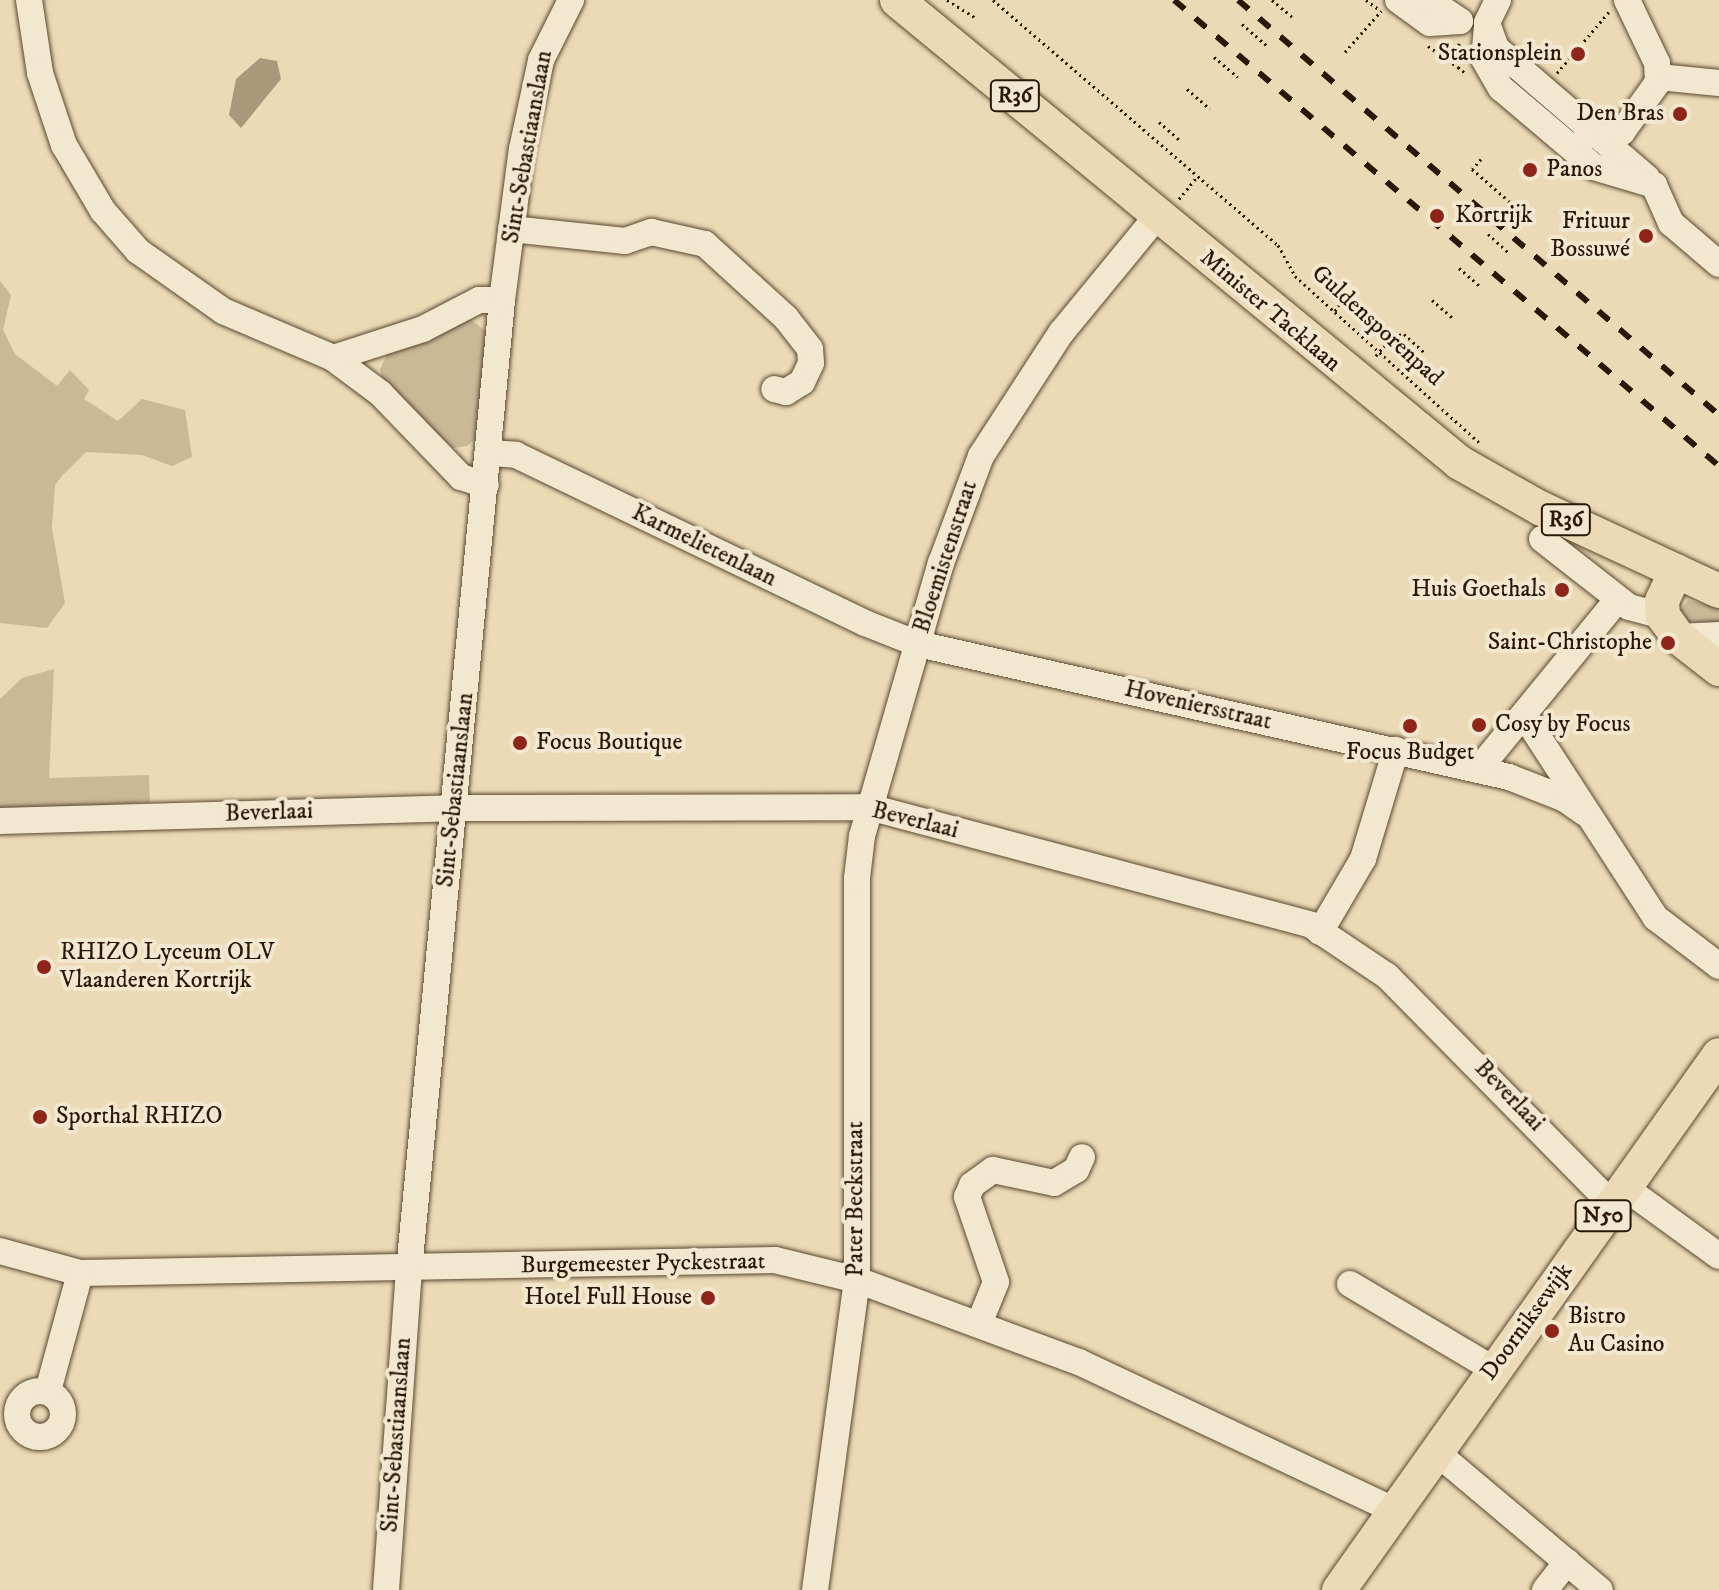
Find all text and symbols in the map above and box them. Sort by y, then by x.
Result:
place label: Stationsplein [1438,40,1562,68]
marker: Stationsplein [1569,45,1587,63]
street label: Sint-Sebastiaanslaan [497,48,559,246]
road number: R36 [989,78,1041,114]
place label: Den Bras [1576,100,1664,128]
marker: Den Bras [1671,105,1689,123]
place label: Panos [1546,156,1602,184]
marker: Panos [1521,161,1539,179]
place label: Kortrijk [1455,202,1533,230]
marker: Kortrijk [1426,205,1448,227]
place label: Frituur Bossuwé [1550,208,1630,264]
marker: Frituur Bossuwé [1637,227,1655,245]
street label: Minister Tacklaan [1194,244,1346,378]
street label: Guldensporenpad [1305,259,1449,393]
street label: Bloemistenstraat [908,477,984,637]
street label: Karmelietenlaan [627,499,781,593]
road number: R36 [1540,502,1592,538]
place label: Huis Goethals [1411,576,1546,604]
marker: Huis Goethals [1553,581,1571,599]
place label: Saint-Christophe [1488,629,1652,657]
marker: Saint-Christophe [1659,634,1677,652]
street label: Hoveniersstraat [1122,675,1274,737]
street label: Sint-Sebastiaanslaan [431,691,481,889]
place label: Cosy by Focus [1495,711,1630,739]
marker: Cosy by Focus [1470,716,1488,734]
marker: Focus Budget [1401,717,1419,735]
place label: Focus Boutique [536,729,682,757]
marker: Focus Boutique [511,734,529,752]
place label: Focus Budget [1346,739,1474,767]
street label: Beverlaai [869,796,961,846]
street label: Beverlaai [224,797,314,829]
place label: RHIZO Lyceum OLV Vlaanderen Kortrijk [60,939,275,995]
marker: RHIZO Lyceum OLV Vlaanderen Kortrijk [35,958,53,976]
street label: Beverlaai [1468,1054,1550,1138]
place label: Sporthal RHIZO [56,1103,222,1131]
marker: Sporthal RHIZO [31,1108,49,1126]
street label: Pater Beckstraat [842,1121,870,1277]
road number: N50 [1573,1198,1633,1234]
street label: Burgemeester Pyckestraat [520,1247,766,1281]
street label: Doorniksewijk [1475,1258,1579,1386]
place label: Hotel Full House [524,1284,692,1312]
marker: Hotel Full House [699,1289,717,1307]
place label: Bistro Au Casino [1568,1303,1665,1359]
marker: Bistro Au Casino [1543,1322,1561,1340]
street label: Sint-Sebastiaanslaan [376,1336,418,1534]

